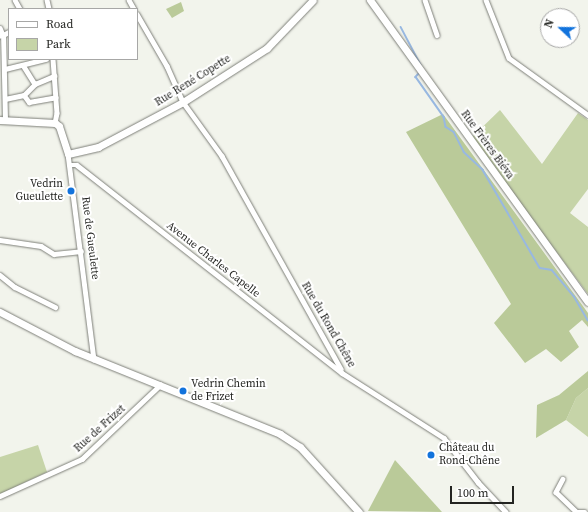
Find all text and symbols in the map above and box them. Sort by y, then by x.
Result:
legend [8,8,138,60]
north arrow [540,8,580,48]
text: Road [46,16,73,32]
text: N [541,17,558,30]
text: Park [46,36,71,52]
street label: Rue René Copette [153,52,233,110]
street label: Rue Frères Biéva [458,108,516,182]
place label: Vedrin Gueulette [15,178,63,204]
marker: Vedrin Gueulette [66,186,76,196]
street label: Rue de Gueulette [78,196,102,280]
street label: Avenue Charles Capelle [164,219,262,301]
street label: Rue du Rond Chêne [298,280,358,370]
place label: Vedrin Chemin de Frizet [191,378,266,404]
marker: Vedrin Chemin de Frizet [178,386,188,396]
street label: Rue de Frizet [72,403,128,455]
place label: Château du Rond-Chêne [439,442,500,468]
marker: Château du Rond-Chêne [426,450,436,460]
scale bar [452,478,516,504]
text: 100 m [457,485,489,501]

